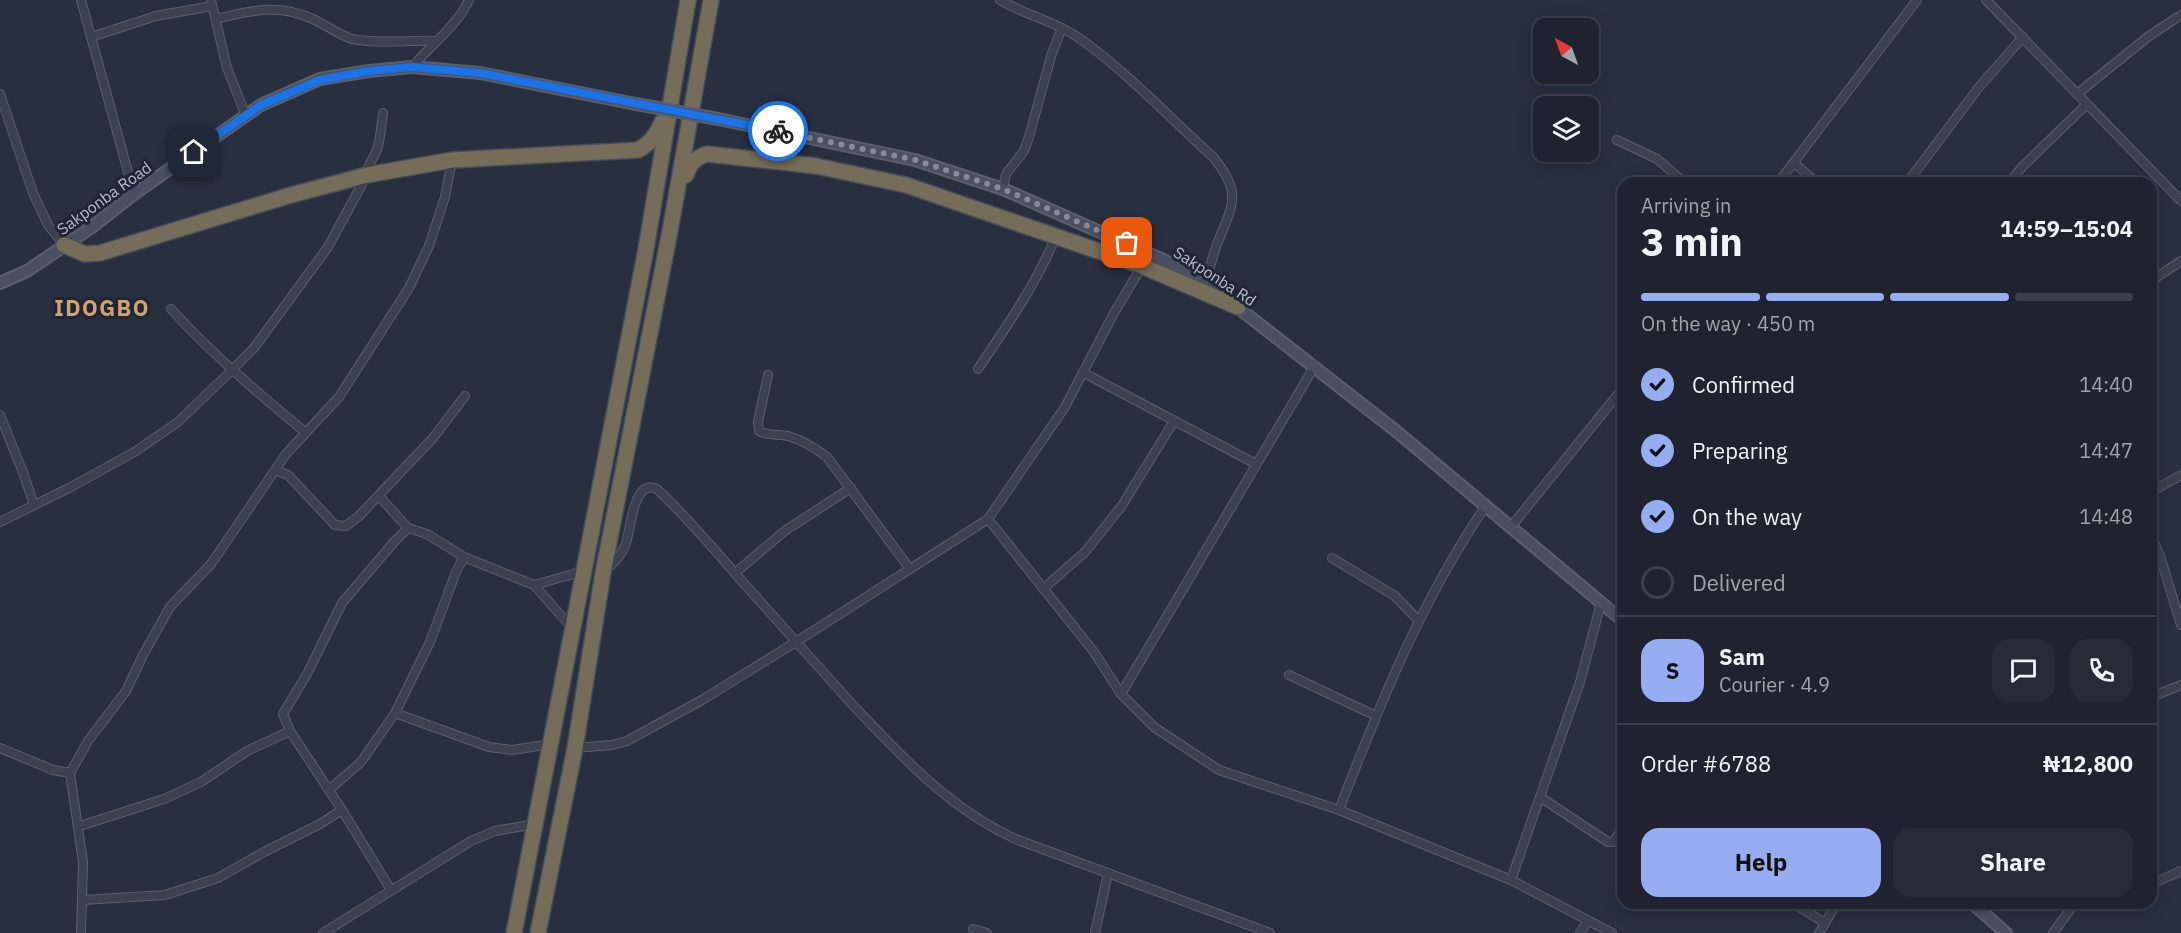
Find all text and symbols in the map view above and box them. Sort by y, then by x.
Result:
north arrow [1533,18,1599,84]
map controls [1533,18,1599,162]
button: layers [1533,96,1599,162]
courier [748,101,808,161]
icon: bike [762,115,795,148]
pin [168,126,219,177]
icon: home [177,135,210,168]
street label: Sakponba Road [53,157,155,239]
text: Arriving in [1641,192,1731,219]
text: 14:59–15:04 [2000,214,2133,243]
text: 3 min [1641,216,1743,267]
pin [1101,217,1152,268]
icon: bag [1110,226,1143,259]
street label: Sakponba Rd [1170,242,1260,310]
district label: IDOGBO [54,293,150,322]
text: On the way · 450 m [1641,310,1815,337]
icon: check [1641,368,1674,401]
text: Confirmed [1692,370,1795,399]
text: 14:40 [2079,371,2133,398]
icon: check [1641,434,1674,467]
text: Preparing [1692,436,1787,465]
text: 14:47 [2079,437,2133,464]
icon: check [1641,500,1674,533]
text: On the way [1692,502,1802,531]
text: 14:48 [2079,503,2133,530]
text: Delivered [1692,568,1786,597]
button: chat [1992,639,2055,702]
button: phone [2070,639,2133,702]
text: Sam [1719,642,1765,671]
text: S [1666,656,1679,685]
text: Courier · 4.9 [1719,671,1830,698]
text: Order #6788 [1641,749,1771,778]
text: ₦12,800 [2043,749,2133,778]
button: Help [1641,828,1881,897]
button: Share [1893,828,2133,897]

